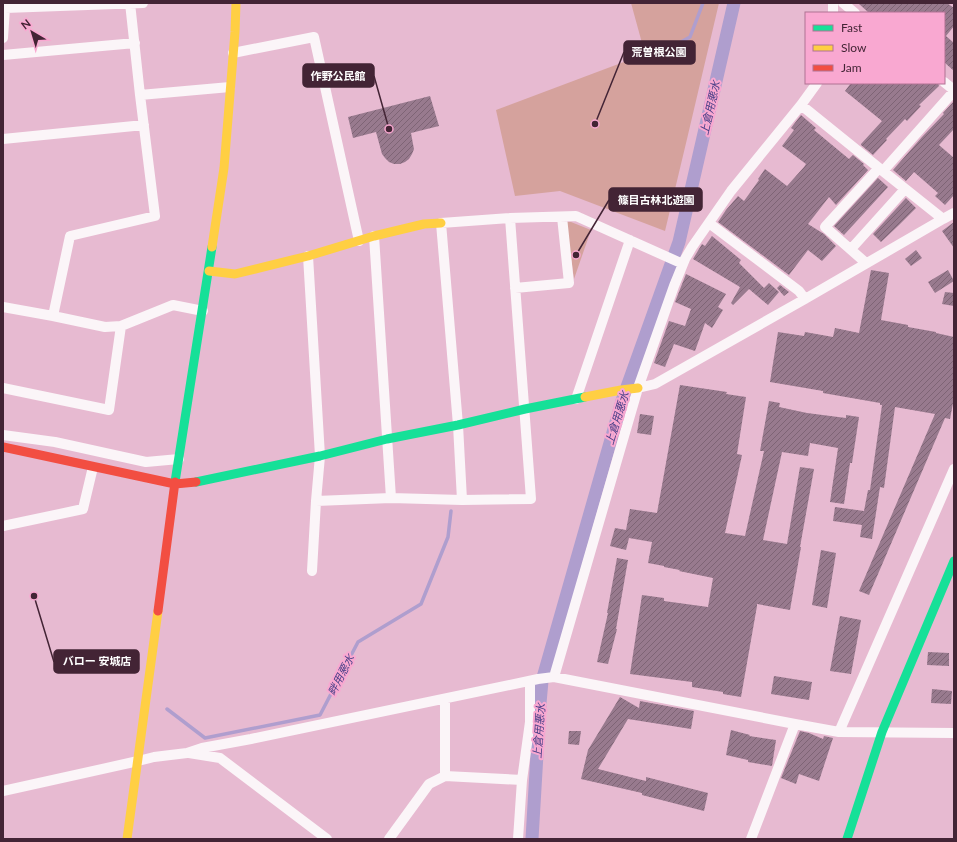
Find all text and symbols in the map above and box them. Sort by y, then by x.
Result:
north arrow [12,12,52,52]
legend [805,12,945,84]
text: N [18,16,33,31]
text: Fast [841,20,863,35]
text: Slow [841,40,867,55]
callout: 荒曽根公園 [624,41,695,64]
text: 荒曽根公園 [632,45,687,58]
text: Jam [841,60,862,75]
callout: 作野公民館 [303,64,374,87]
text: 作野公民館 [311,69,366,82]
water label: 上倉用悪水 [697,79,722,136]
callout: 篠目古林北遊園 [609,188,702,211]
text: 篠目古林北遊園 [618,193,695,206]
water label: 上倉用悪水 [602,389,631,446]
callout: バロー 安城店 [54,650,139,673]
water label: 畔用悪水 [325,651,357,697]
text: バロー 安城店 [63,654,131,667]
water label: 上倉用悪水 [530,702,547,759]

